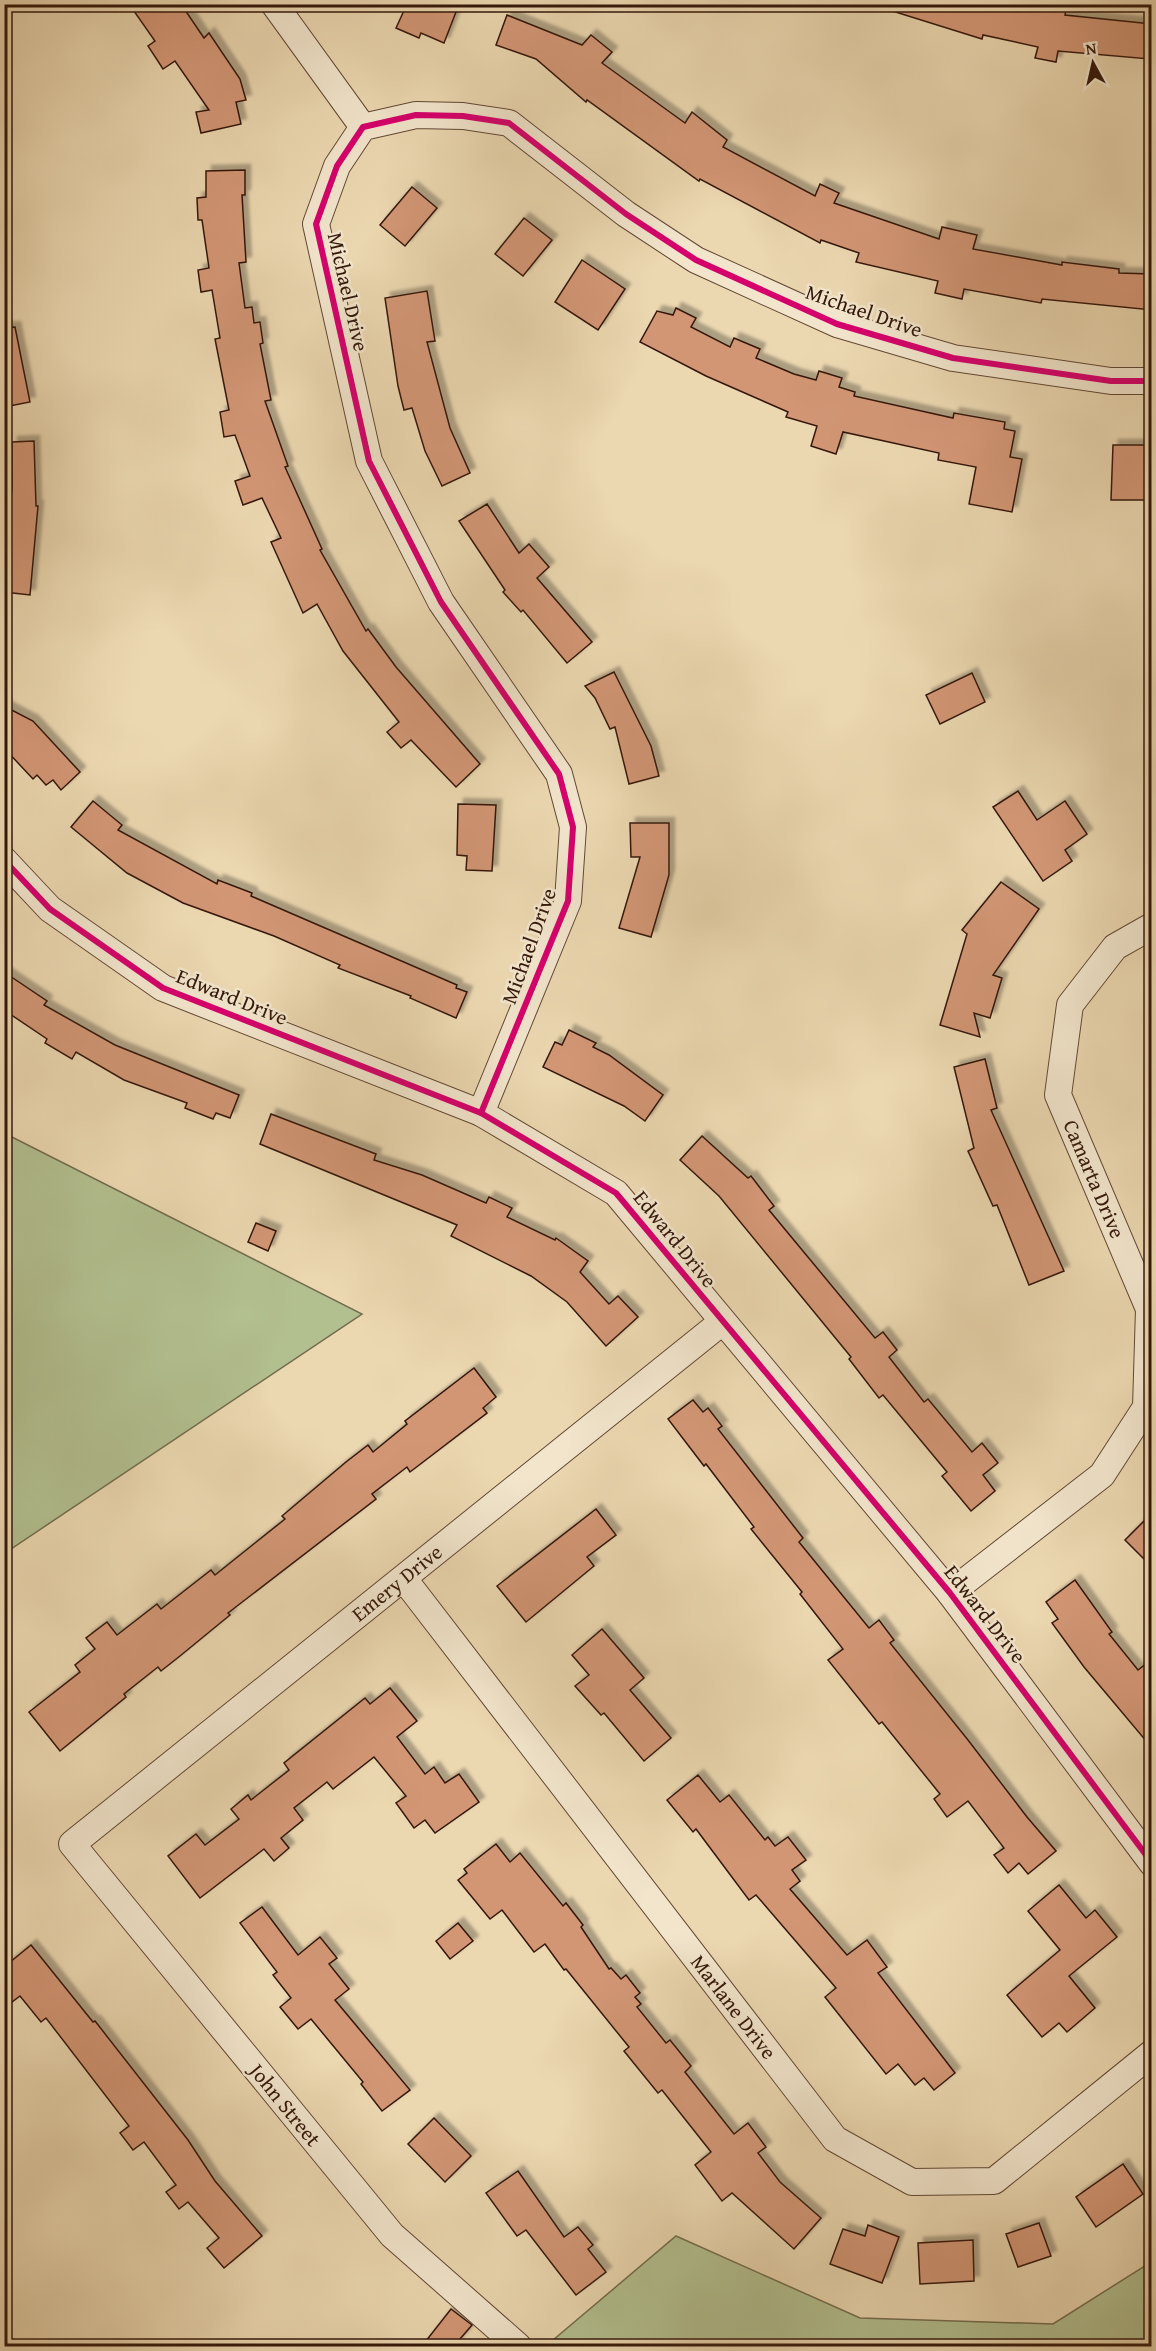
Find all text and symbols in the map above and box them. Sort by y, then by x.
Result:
north arrow [1063,33,1123,93]
text: N [1084,35,1098,61]
street label: Michael Drive [320,229,377,355]
street label: Michael Drive [802,276,927,345]
street label: Michael Drive [493,883,564,1008]
street label: Edward Drive [172,960,293,1033]
street label: Camarta Drive [1056,1115,1133,1243]
street label: Edward Drive [626,1183,725,1294]
street label: Emery Drive [345,1536,449,1629]
street label: Edward Drive [937,1558,1034,1670]
street label: Marlane Drive [683,1948,784,2066]
street label: John Street [240,2054,329,2153]

